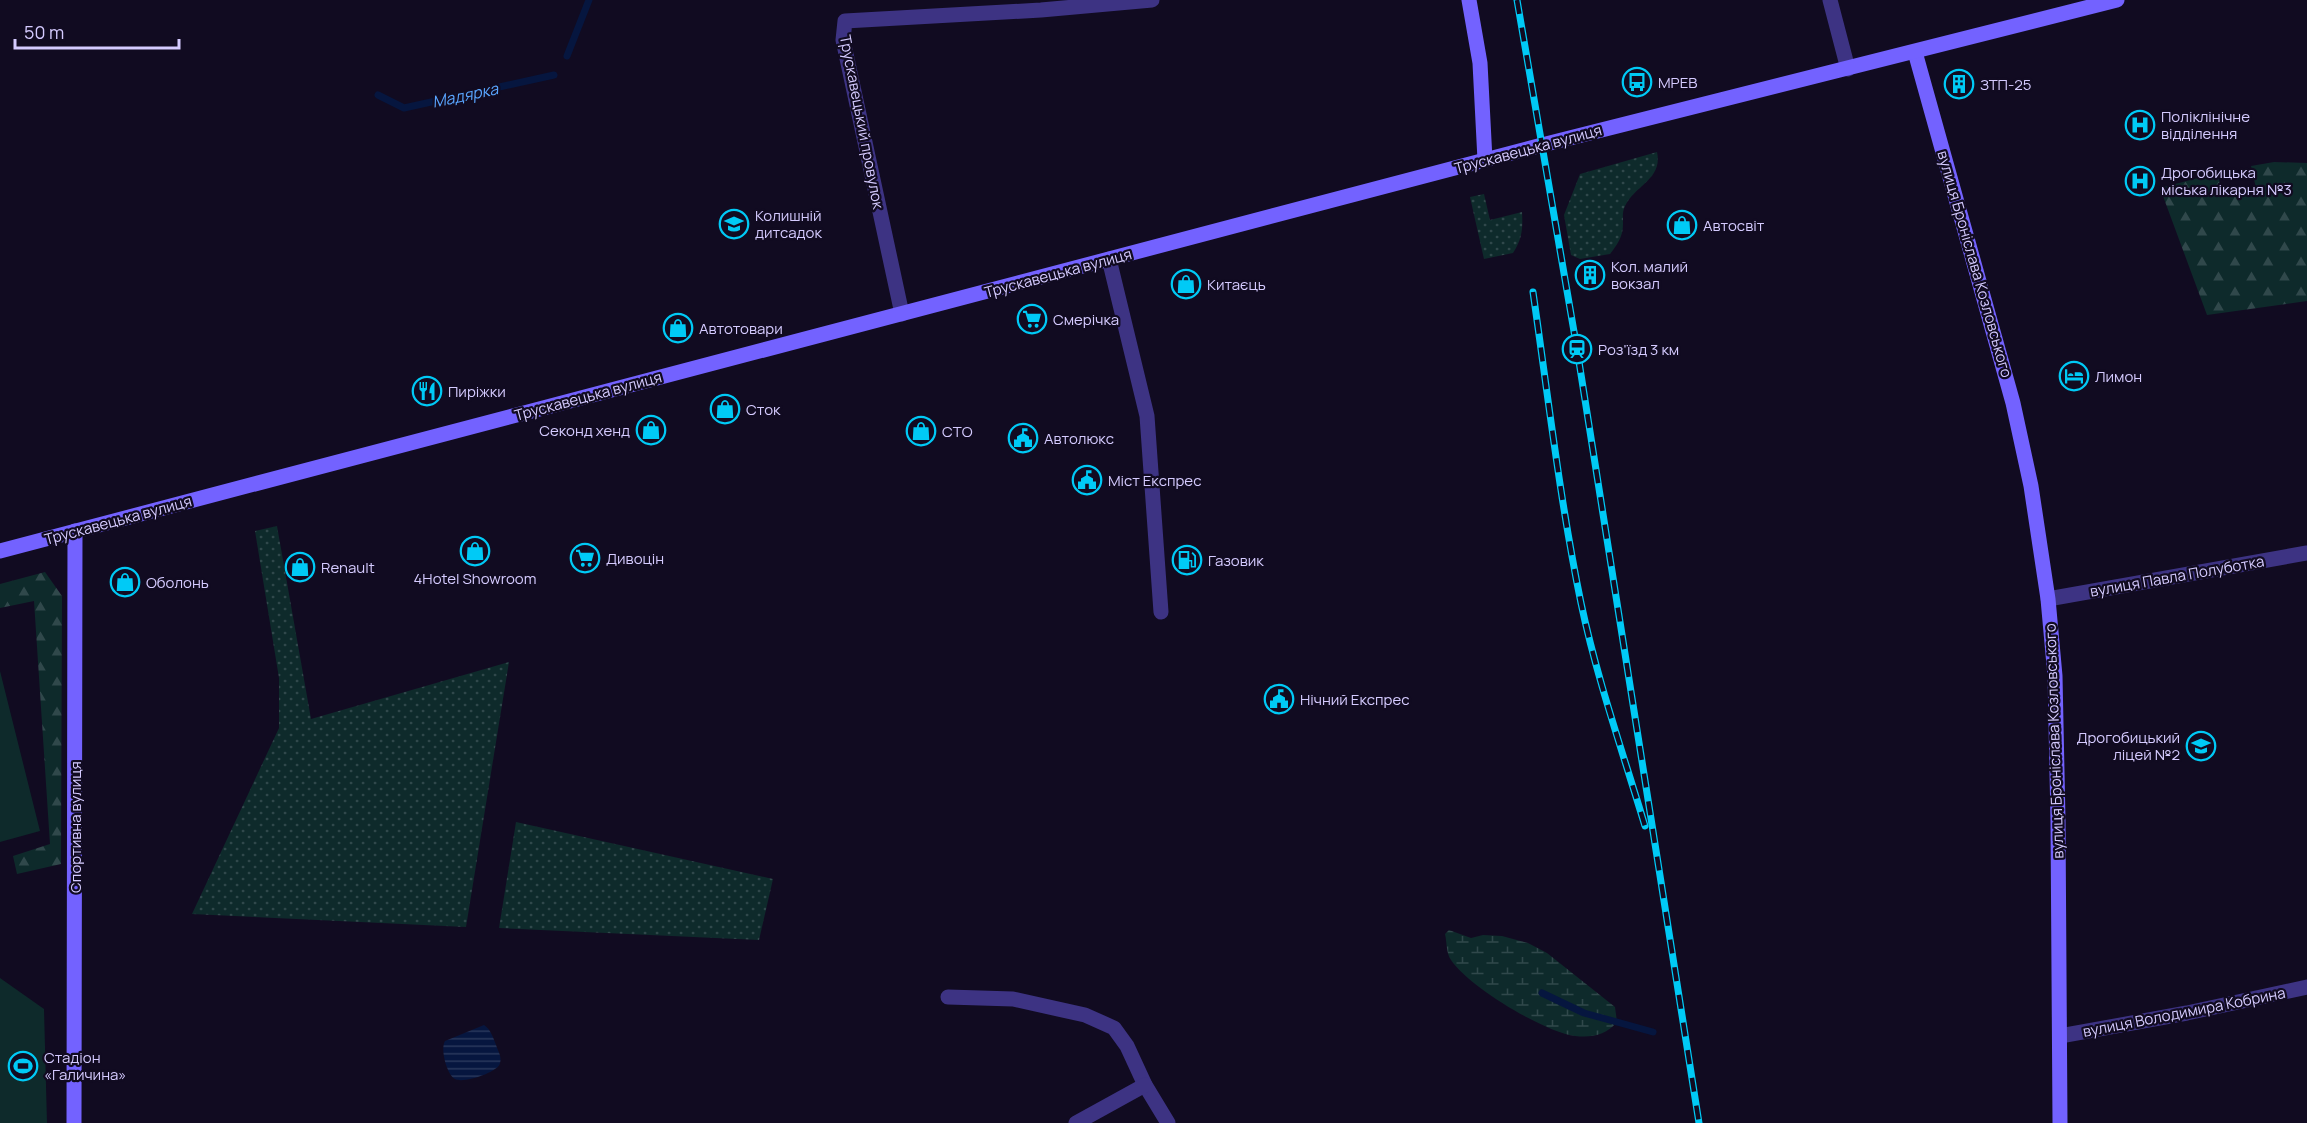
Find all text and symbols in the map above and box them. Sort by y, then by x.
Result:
scale bar [15,12,178,50]
text: 50 m [24,20,64,44]
street label: Трускавецький провулок [835,33,889,211]
bus stop icon: МРЕВ [1621,66,1653,98]
building icon: ЗТП-25 [1943,68,1975,100]
place label: МРЕВ [1658,72,1697,93]
place label: ЗТП-25 [1980,74,2031,95]
water label: Мадярка [430,77,501,113]
place label: Поліклінічне відділення [2161,106,2250,144]
hospital icon: Поліклінічне відділення [2124,109,2156,141]
street label: Трускавецька вулиця [1452,119,1604,179]
street label: вулиця Броніслава Козловського [1932,148,2018,380]
place label: Дрогобицька міська лікарня №3 [2161,162,2292,200]
hospital icon: Дрогобицька міська лікарня №3 [2124,165,2156,197]
place label: Колишній дитсадок [755,205,822,243]
school or university icon: Колишній дитсадок [718,208,750,240]
shop icon: Автосвіт [1666,209,1698,241]
place label: Автосвіт [1703,215,1765,236]
street label: Трускавецька вулиця [982,243,1134,303]
place label: Кол. малий вокзал [1611,256,1688,294]
building icon: Кол. малий вокзал [1574,259,1606,291]
shop icon: Китаєць [1170,268,1202,300]
place label: Китаєць [1207,274,1266,295]
supermarket icon: Смерічка [1016,303,1048,335]
place label: Смерічка [1053,309,1119,330]
shop icon: Автотовари [662,312,694,344]
place label: Автотовари [699,318,783,339]
station icon: Роз'їзд 3 км [1561,333,1593,365]
place label: Роз'їзд 3 км [1598,339,1679,360]
hotel icon: Лимон [2058,360,2090,392]
street label: Трускавецька вулиця [512,366,664,426]
place label: Лимон [2095,366,2142,387]
restaurant icon: Пиріжки [411,375,443,407]
place label: Пиріжки [448,381,506,402]
shop icon: Сток [709,393,741,425]
place label: Сток [746,399,781,420]
shop icon: Секонд хенд [635,414,667,446]
shop icon: СТО [905,415,937,447]
place label: Секонд хенд [539,420,630,441]
place label: СТО [942,421,973,442]
public building icon: Автолюкс [1007,422,1039,454]
place label: Автолюкс [1044,428,1114,449]
public building icon: Міст Експрес [1071,464,1103,496]
place label: Міст Експрес [1108,470,1201,491]
street label: Трускавецька вулиця [42,490,194,550]
shop icon: 4Hotel Showroom [459,535,491,567]
supermarket icon: Дивоцін [569,542,601,574]
fuel station icon: Газовик [1171,544,1203,576]
place label: Дивоцін [606,548,664,569]
place label: Газовик [1208,550,1264,571]
street label: вулиця Павла Полуботка [2088,550,2266,602]
shop icon: Renault [284,551,316,583]
place label: Renault [321,557,375,578]
shop icon: Оболонь [109,566,141,598]
place label: 4Hotel Showroom [414,568,536,589]
place label: Оболонь [146,572,209,593]
street label: вулиця Броніслава Козловського [2039,623,2069,859]
public building icon: Нічний Експрес [1263,683,1295,715]
place label: Нічний Експрес [1300,689,1410,710]
place label: Дрогобицький ліцей №2 [2076,727,2180,765]
school or university icon: Дрогобицький ліцей №2 [2185,730,2217,762]
street label: Спортивна вулиця [65,761,86,893]
street label: вулиця Володимира Кобрина [2081,982,2287,1042]
place label: Стадіон «Галичина» [44,1047,126,1085]
sports icon: Стадіон «Галичина» [7,1050,39,1082]

